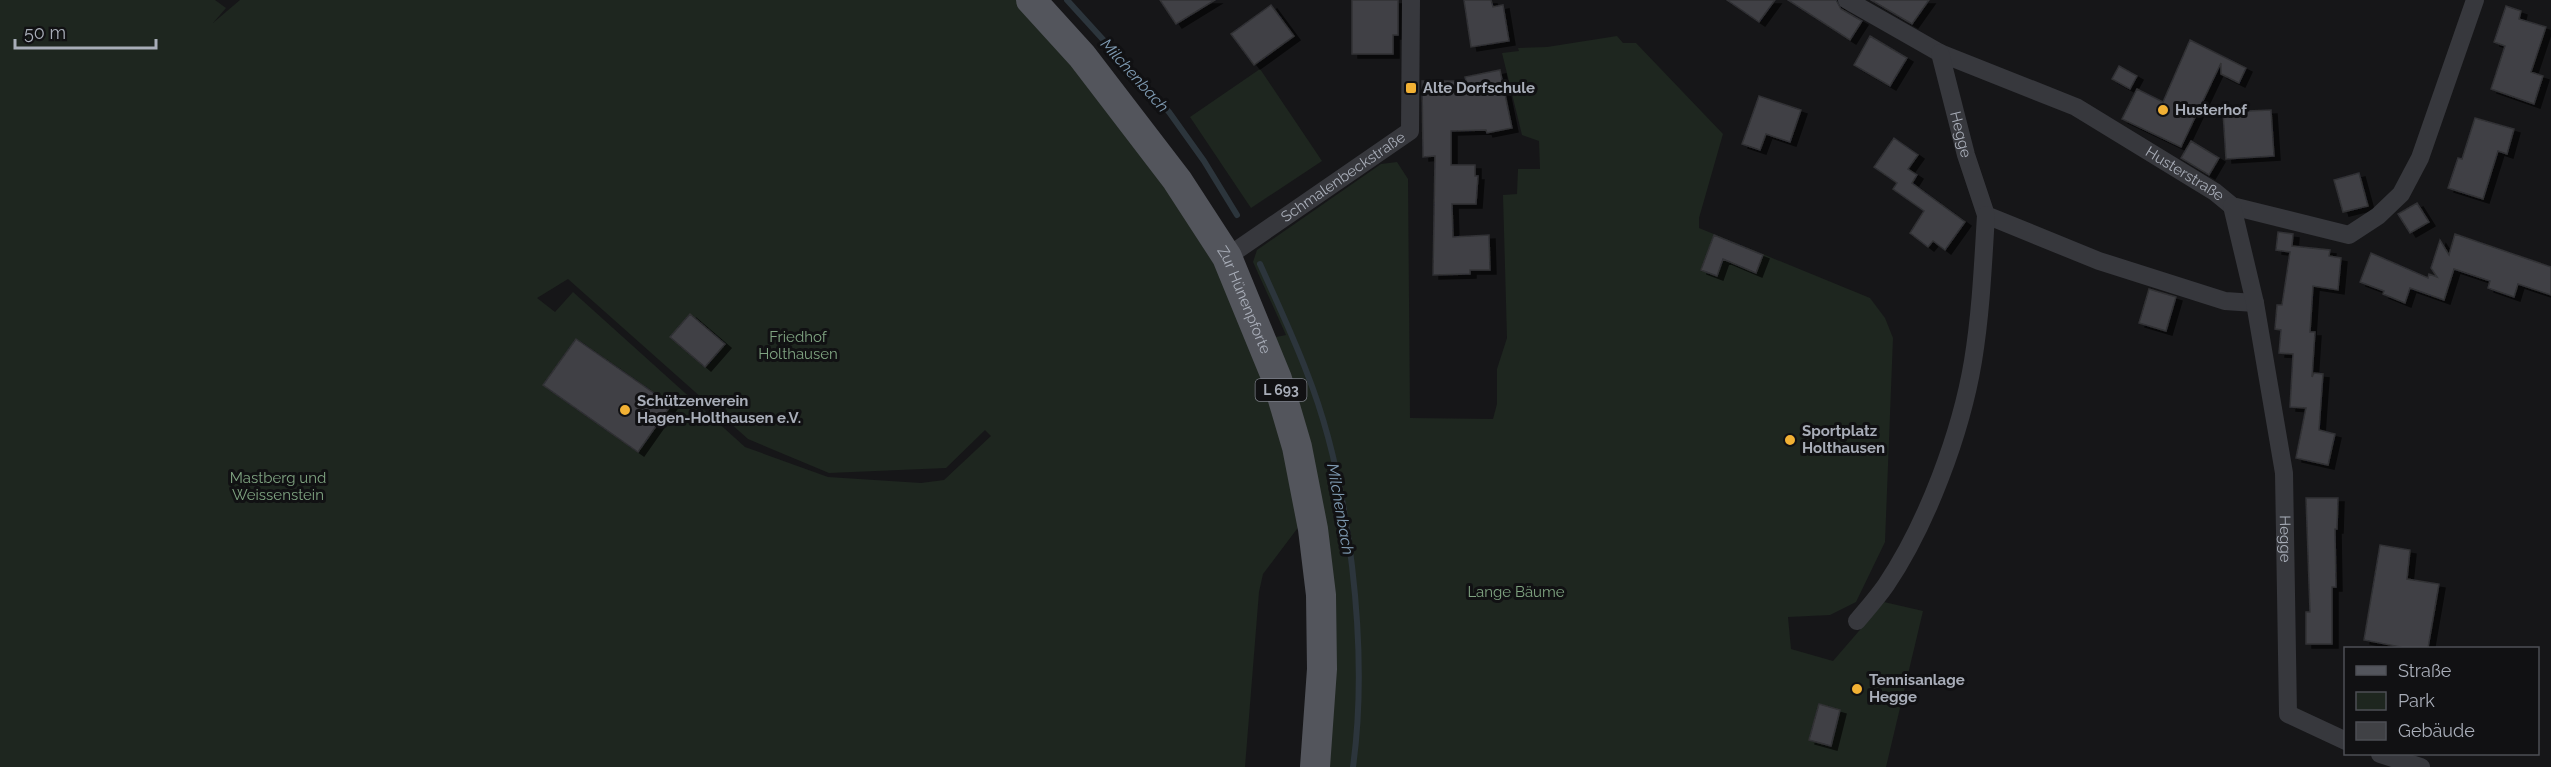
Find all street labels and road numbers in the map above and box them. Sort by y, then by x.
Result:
street label: Hegge [1946,109,1975,160]
street label: Schmalenbeckstraße [1278,128,1409,226]
street label: Husterstraße [2142,143,2228,205]
street label: Zur Hünenpforte [1213,243,1275,357]
road number: L 693 [1256,379,1306,401]
street label: Hegge [2276,515,2294,563]

